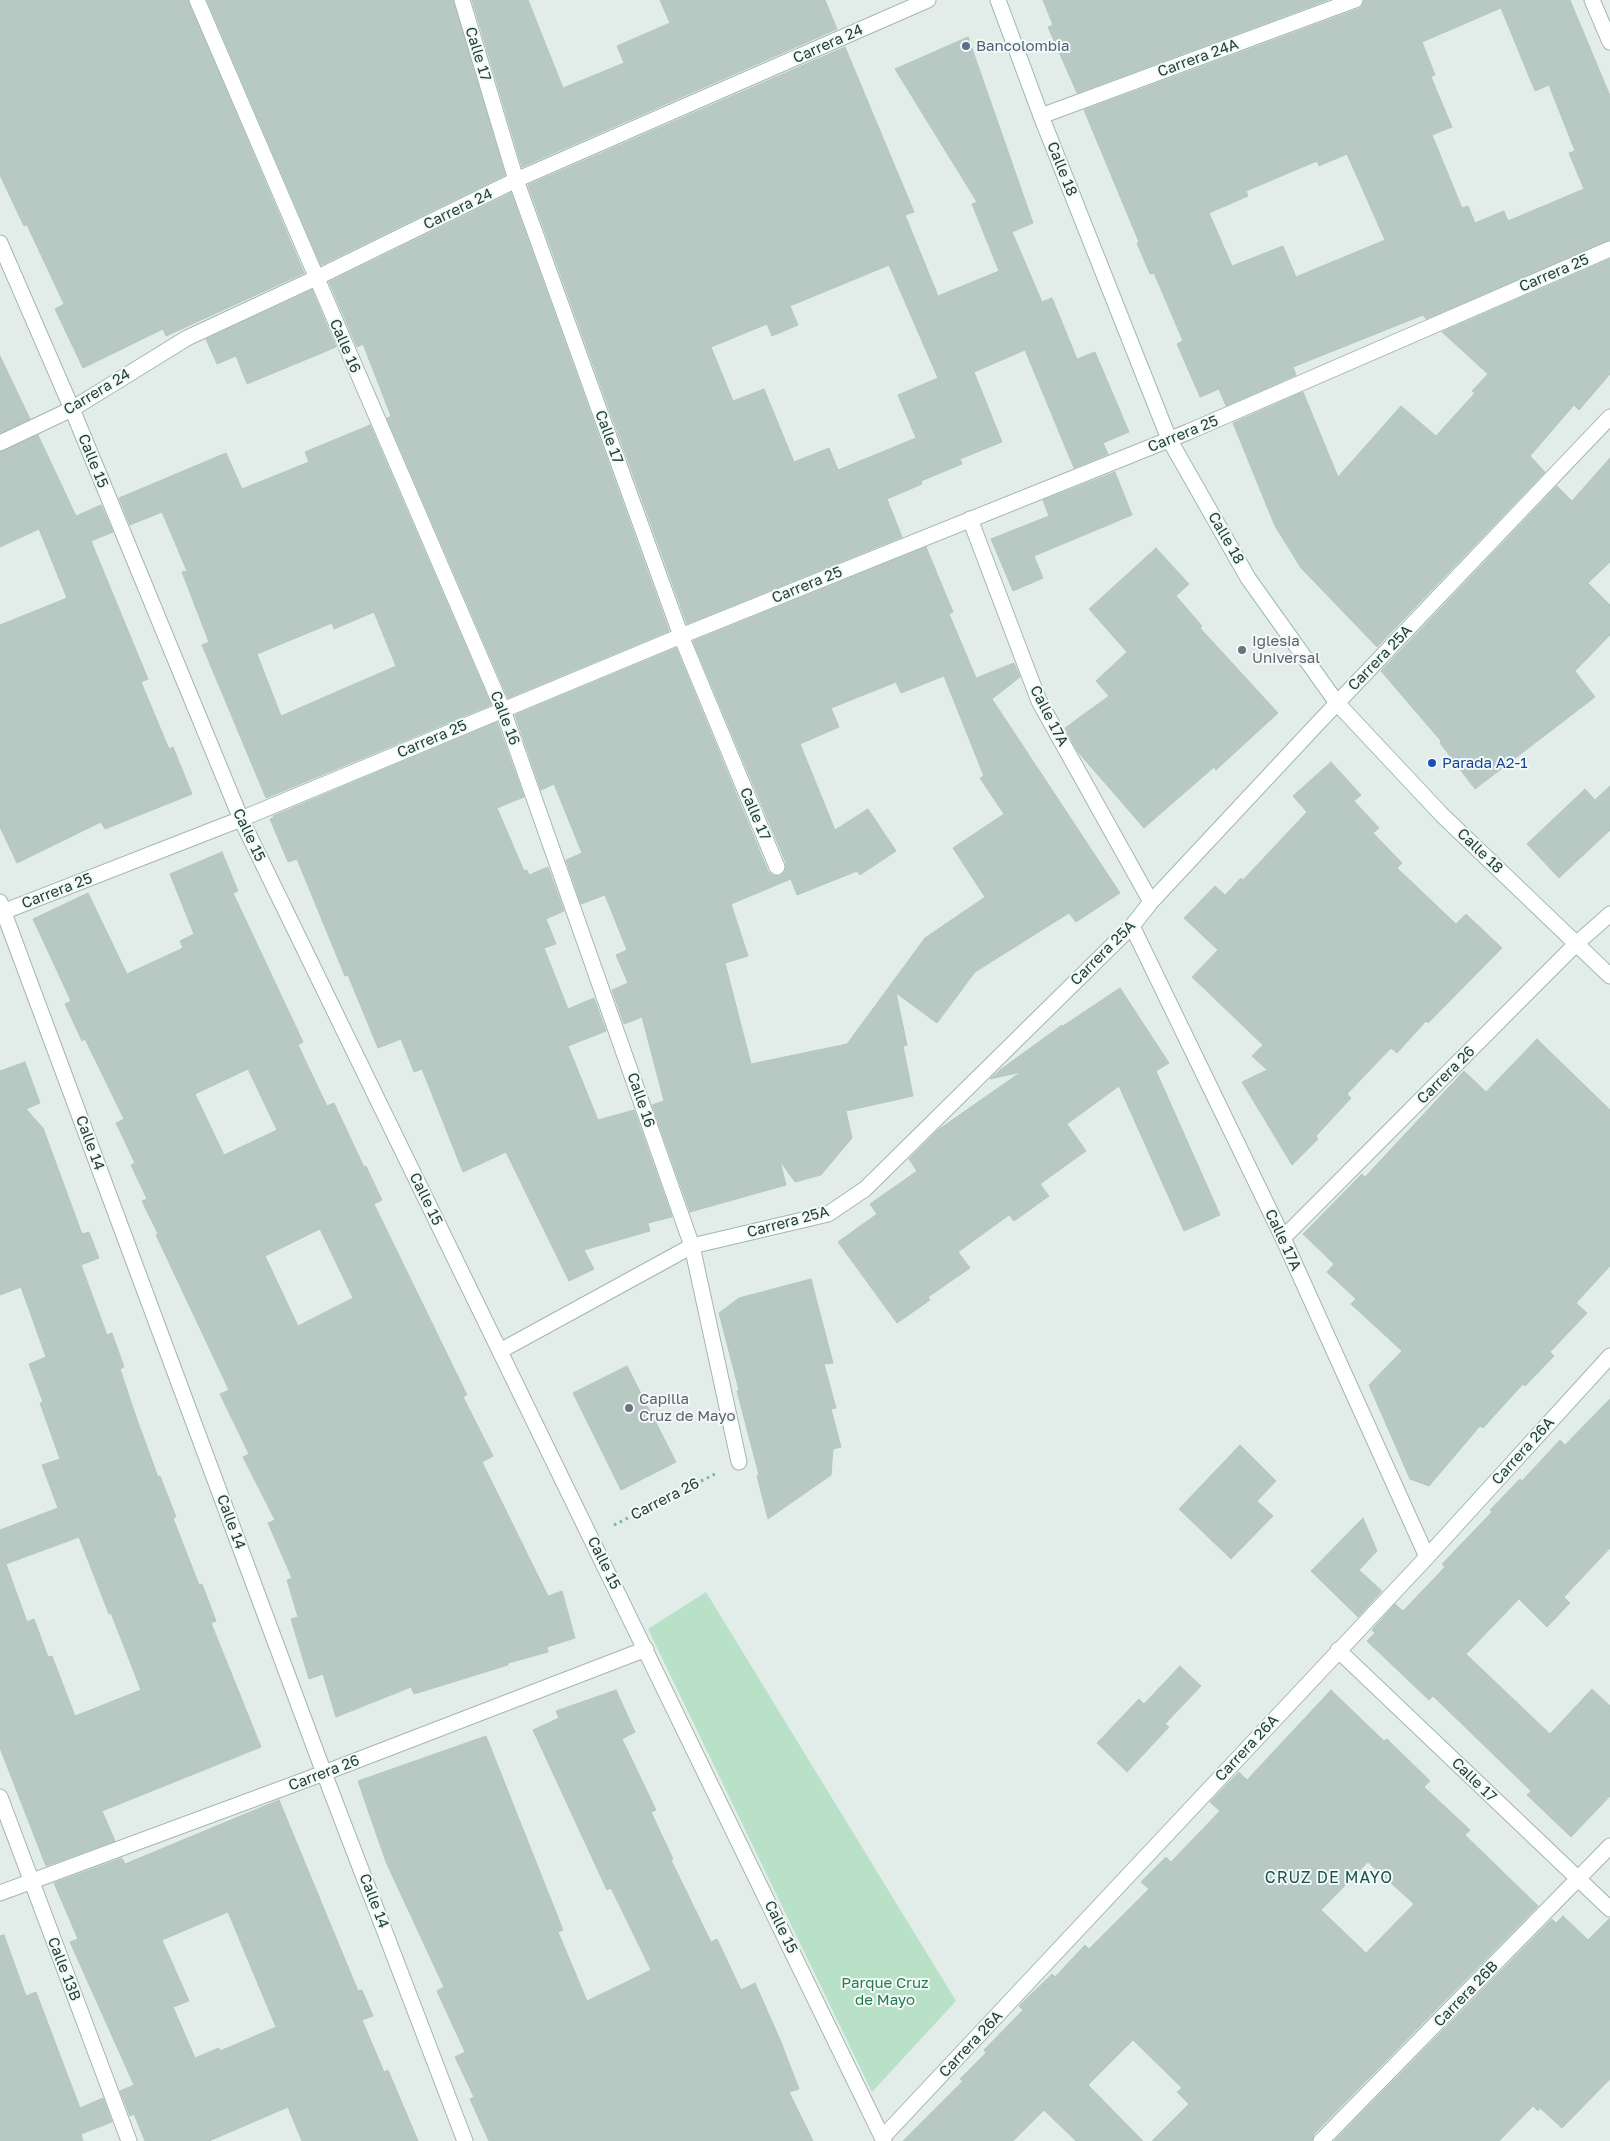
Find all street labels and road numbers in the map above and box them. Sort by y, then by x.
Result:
street label: Carrera 24 [790,21,866,67]
street label: Calle 17 [461,25,495,83]
street label: Carrera 24A [1155,35,1241,81]
street label: Calle 18 [1043,139,1081,199]
street label: Carrera 24 [420,185,496,233]
street label: Carrera 25 [1516,250,1592,296]
street label: Calle 16 [326,316,364,376]
street label: Carrera 24 [60,365,134,419]
street label: Calle 17 [591,408,627,466]
street label: Carrera 25 [1145,412,1221,456]
street label: Calle 15 [74,431,112,491]
street label: Calle 18 [1204,509,1248,567]
street label: Carrera 25 [769,563,845,607]
street label: Carrera 25A [1344,621,1416,695]
street label: Calle 17A [1026,683,1072,749]
street label: Calle 16 [486,688,524,748]
street label: Carrera 25 [394,716,470,762]
street label: Calle 17 [736,785,774,843]
street label: Calle 15 [229,806,269,864]
street label: Calle 18 [1453,825,1507,877]
street label: Carrera 25 [19,869,95,913]
street label: Carrera 25A [1067,917,1139,989]
street label: Carrera 26 [1413,1042,1479,1108]
street label: Calle 16 [623,1070,659,1130]
street label: Calle 14 [72,1113,108,1173]
street label: Calle 15 [406,1170,446,1228]
street label: Carrera 25A [745,1202,831,1242]
street label: Calle 17A [1261,1206,1305,1274]
street label: Carrera 26A [1488,1414,1558,1488]
street label: Carrera 26 [628,1474,702,1524]
street label: Calle 14 [213,1492,249,1552]
street label: Calle 15 [584,1534,624,1592]
street label: Carrera 26A [1212,1711,1282,1785]
street label: Carrera 26 [286,1751,362,1795]
street label: Calle 17 [1448,1754,1500,1806]
street label: Calle 14 [355,1871,393,1931]
street label: Calle 15 [761,1898,801,1956]
street label: Calle 13B [44,1935,84,2003]
street label: Carrera 26B [1430,1957,1502,2031]
street label: Carrera 26A [936,2007,1006,2081]

